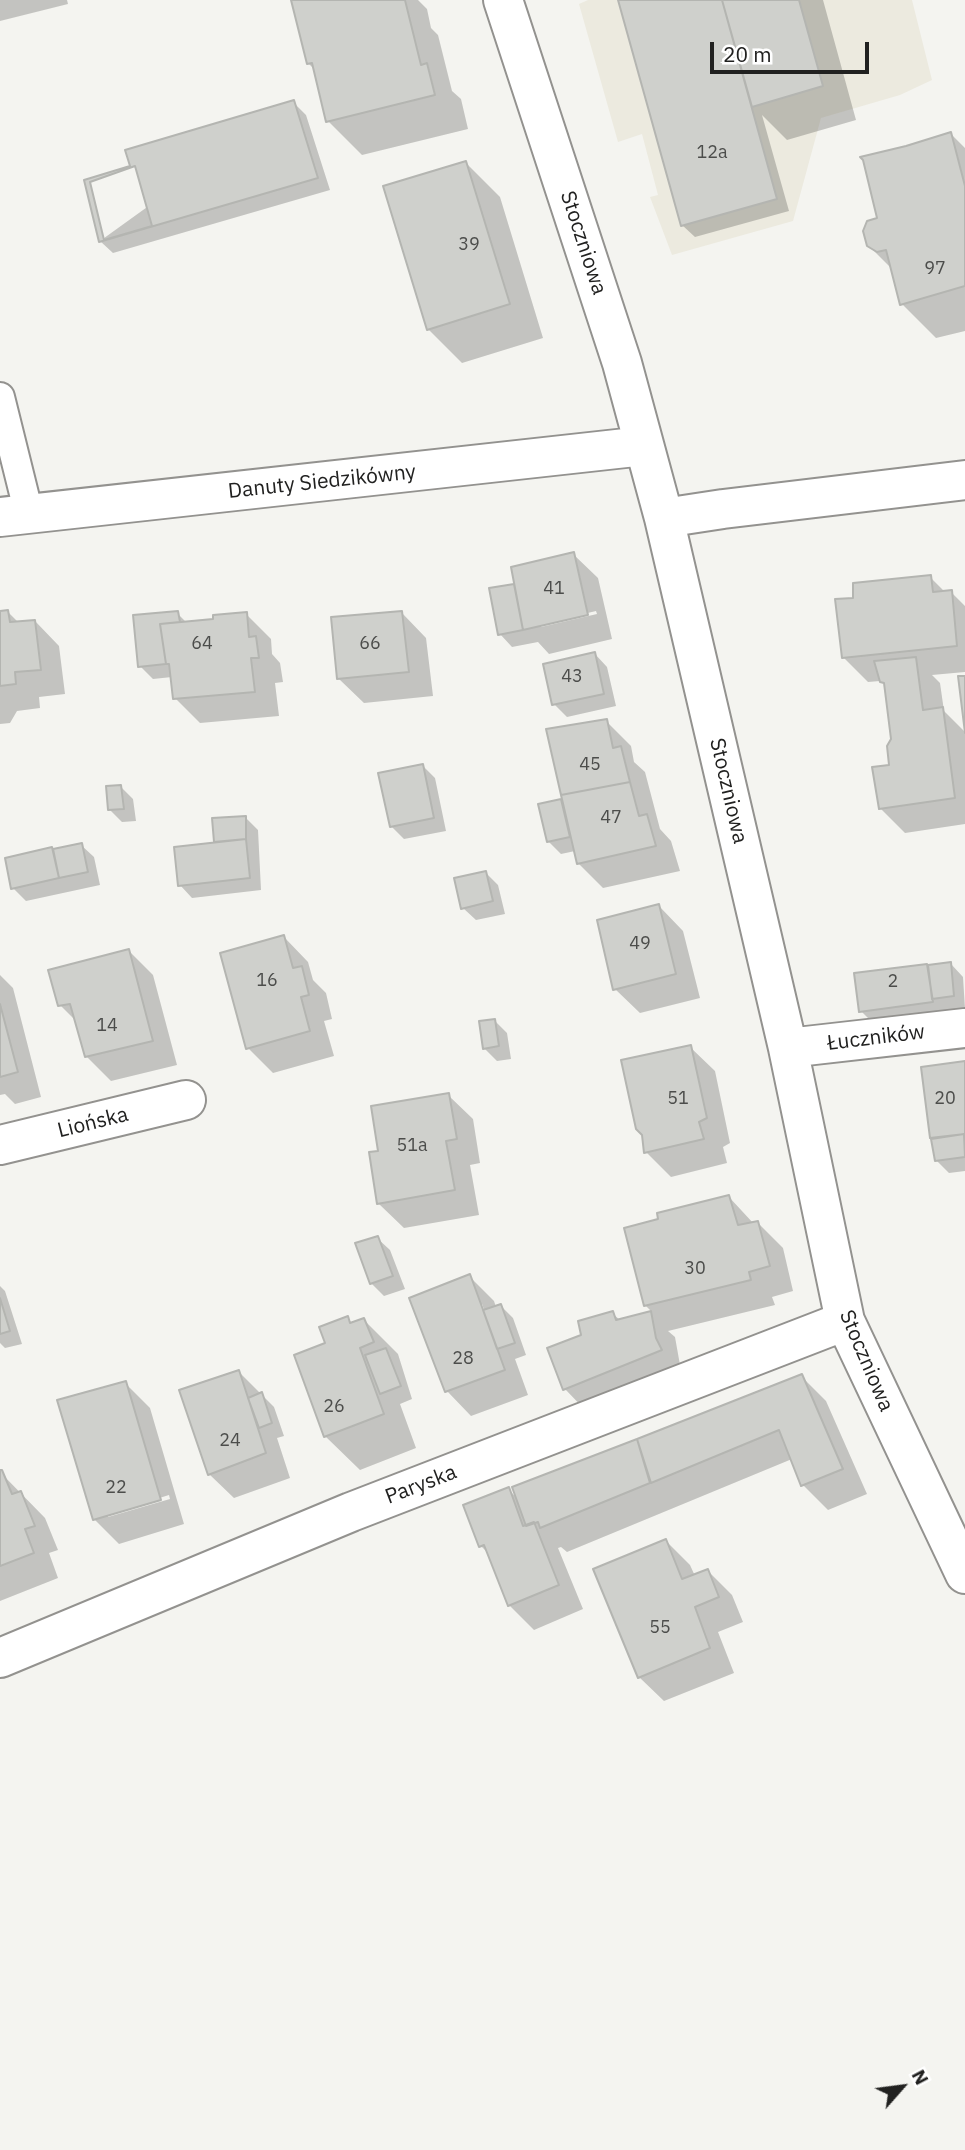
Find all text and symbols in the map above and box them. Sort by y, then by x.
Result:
scale bar [713,28,872,72]
text: 20 m [723,40,772,68]
house number: 12a [696,142,728,164]
street label: Stoczniowa [554,188,612,298]
house number: 39 [458,234,480,256]
house number: 97 [924,258,946,280]
street label: Danuty Siedzikówny [227,460,417,504]
house number: 41 [543,578,565,600]
house number: 64 [191,633,213,655]
house number: 66 [359,633,381,655]
house number: 43 [561,666,583,688]
street label: Stoczniowa [704,736,752,846]
house number: 45 [579,754,601,776]
house number: 47 [600,807,622,829]
house number: 49 [629,933,651,955]
house number: 16 [256,970,278,992]
house number: 2 [888,971,898,993]
house number: 14 [96,1015,118,1037]
street label: Łuczników [826,1020,926,1056]
house number: 51 [667,1088,689,1110]
house number: 20 [934,1088,956,1110]
street label: Liońska [55,1102,131,1144]
house number: 51a [396,1135,428,1157]
house number: 30 [684,1258,706,1280]
street label: Stoczniowa [833,1307,899,1415]
house number: 28 [452,1348,474,1370]
house number: 26 [323,1396,345,1418]
house number: 24 [219,1430,241,1452]
street label: Paryska [382,1460,460,1510]
house number: 22 [105,1477,127,1499]
house number: 55 [649,1617,671,1639]
north arrow [867,2052,937,2122]
text: N [907,2065,934,2089]

